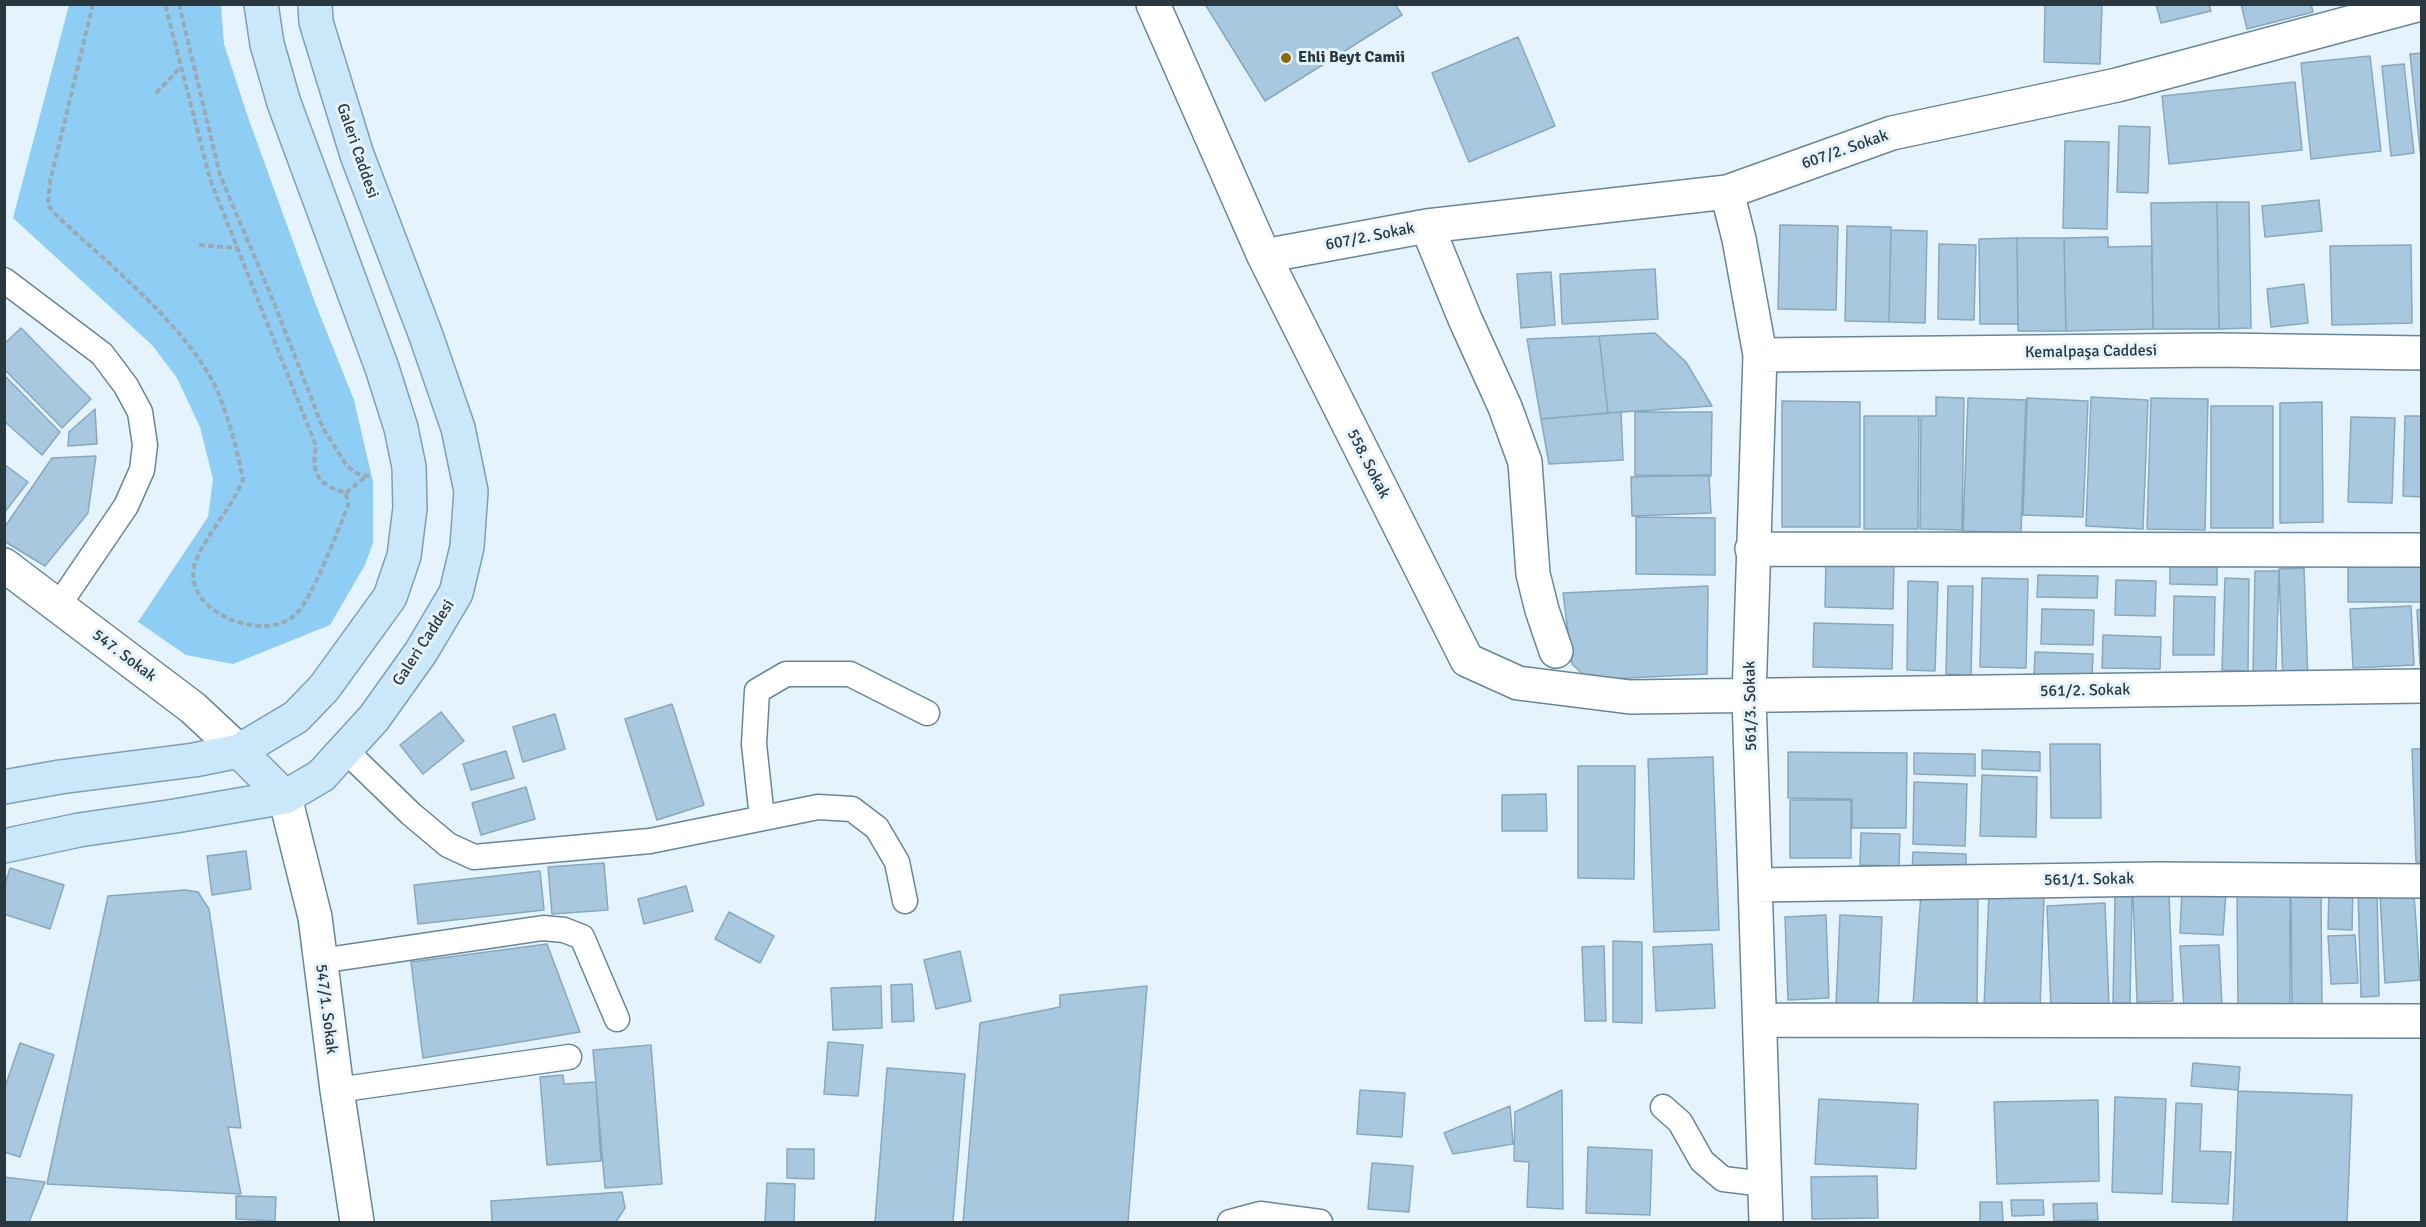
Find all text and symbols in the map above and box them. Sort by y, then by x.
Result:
place label: Ehli Beyt Camii [1298,48,1405,68]
marker: Ehli Beyt Camii [1279,51,1293,65]
street label: Galeri Caddesi [332,101,382,201]
street label: 607/2. Sokak [1799,126,1891,174]
street label: 607/2. Sokak [1324,219,1416,255]
street label: Kemalpaşa Caddesi [2025,341,2157,363]
street label: 558. Sokak [1342,426,1394,502]
street label: Galeri Caddesi [389,596,459,690]
street label: 547. Sokak [88,626,160,686]
street label: 561/3. Sokak [1741,661,1761,751]
street label: 561/2. Sokak [2040,681,2130,701]
street label: 561/1. Sokak [2044,870,2134,890]
street label: 547/1. Sokak [311,963,341,1055]

